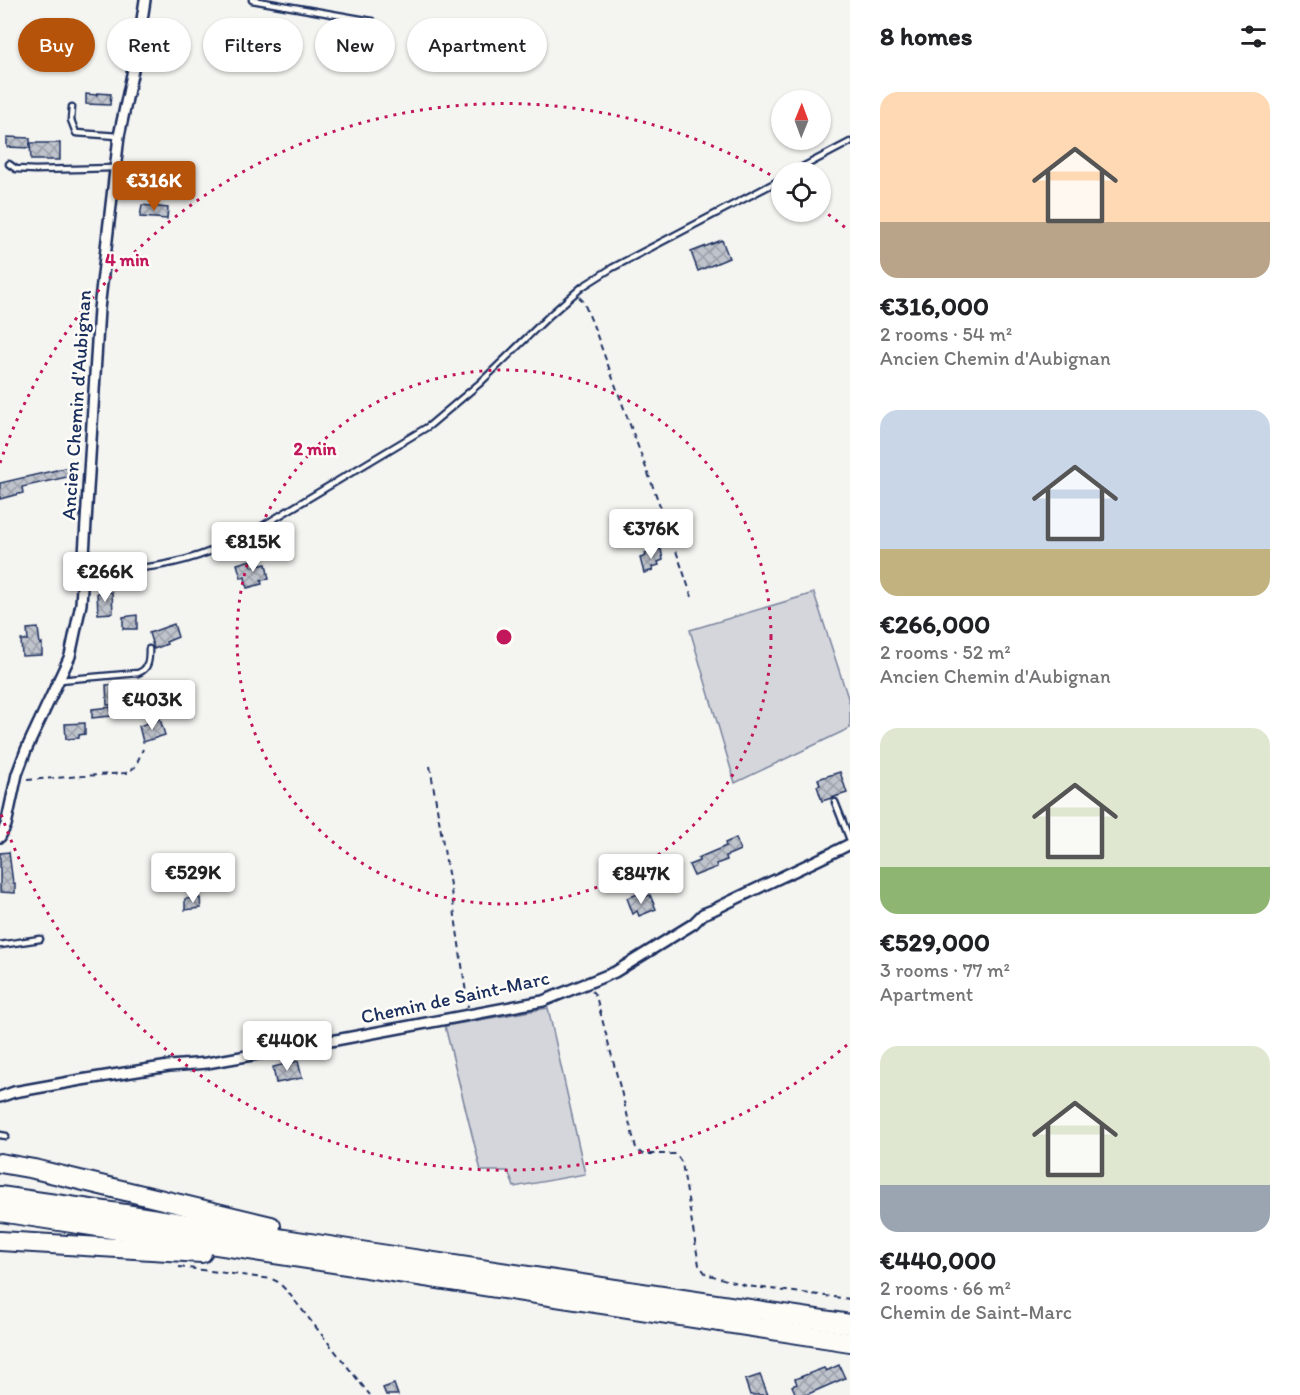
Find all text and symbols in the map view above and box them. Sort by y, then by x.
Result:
chip: Buy [18,18,95,72]
chip: Rent [107,18,191,72]
chip: Filters [203,18,303,72]
chip: New [315,18,395,72]
chip: Apartment [407,18,547,72]
text: 8 homes [880,20,972,52]
icon: filters [1237,20,1270,53]
north arrow [771,90,831,150]
map controls [771,90,831,222]
icon: home [1021,131,1129,239]
pin: €316K [112,161,196,212]
button: locate [771,162,831,222]
text: €316K [127,168,181,192]
text: 4 min [105,249,150,271]
street label: Ancien Chemin d'Aubignan [56,289,96,521]
text: €316,000 [880,290,989,322]
text: 2 rooms · 54 m² [880,322,1012,346]
text: Ancien Chemin d'Aubignan [880,346,1111,370]
text: 2 min [294,438,337,460]
icon: home [1021,449,1129,557]
pin: €376K [609,509,693,560]
text: €376K [623,516,679,540]
pin: €815K [211,522,295,573]
text: €815K [226,529,280,553]
pin: €266K [63,552,147,603]
text: €266K [77,559,133,583]
text: €266,000 [880,608,990,640]
centre of rings [494,627,514,647]
text: 2 rooms · 52 m² [880,640,1011,664]
text: Ancien Chemin d'Aubignan [880,664,1111,688]
pin: €403K [110,680,194,731]
text: €403K [122,687,182,711]
icon: home [1021,767,1129,875]
pin: €529K [151,853,235,904]
pin: €847K [599,854,683,905]
text: €529K [165,860,221,884]
text: €847K [612,861,670,885]
text: €529,000 [880,926,990,958]
text: 3 rooms · 77 m² [880,958,1010,982]
street label: Chemin de Saint-Marc [359,965,551,1029]
text: Apartment [880,982,973,1006]
pin: €440K [245,1021,329,1072]
text: €440K [257,1028,317,1052]
icon: home [1021,1085,1129,1193]
text: €440,000 [880,1244,996,1276]
text: 2 rooms · 66 m² [880,1276,1011,1300]
text: Chemin de Saint-Marc [880,1300,1072,1324]

